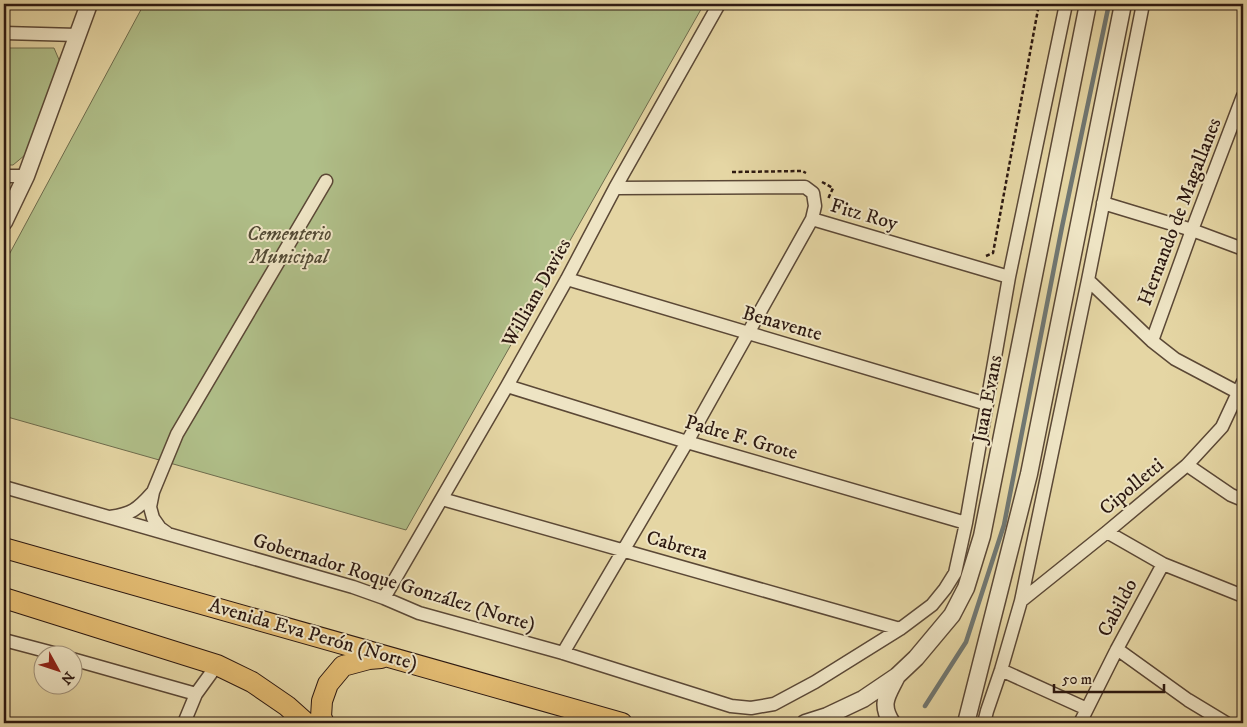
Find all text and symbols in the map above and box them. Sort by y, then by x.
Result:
street label: Hernando de Magallanes [1133,114,1227,309]
street label: Fitz Roy [827,193,901,237]
park label: Cementerio Municipal [247,222,331,270]
street label: William Davies [496,234,577,353]
street label: Benavente [739,301,825,347]
street label: Juan Evans [967,353,1009,447]
street label: Padre F. Grote [682,410,800,466]
street label: Cipolletti [1095,453,1169,521]
street label: Cabrera [643,525,711,567]
street label: Gobernador Roque González (Norte) [250,528,538,638]
street label: Cabildo [1092,575,1144,641]
street label: Avenida Eva Perón (Norte) [206,593,420,677]
north arrow [32,644,82,694]
scale bar [1054,662,1164,694]
text: N [56,668,78,688]
text: 50 m [1062,670,1092,689]

